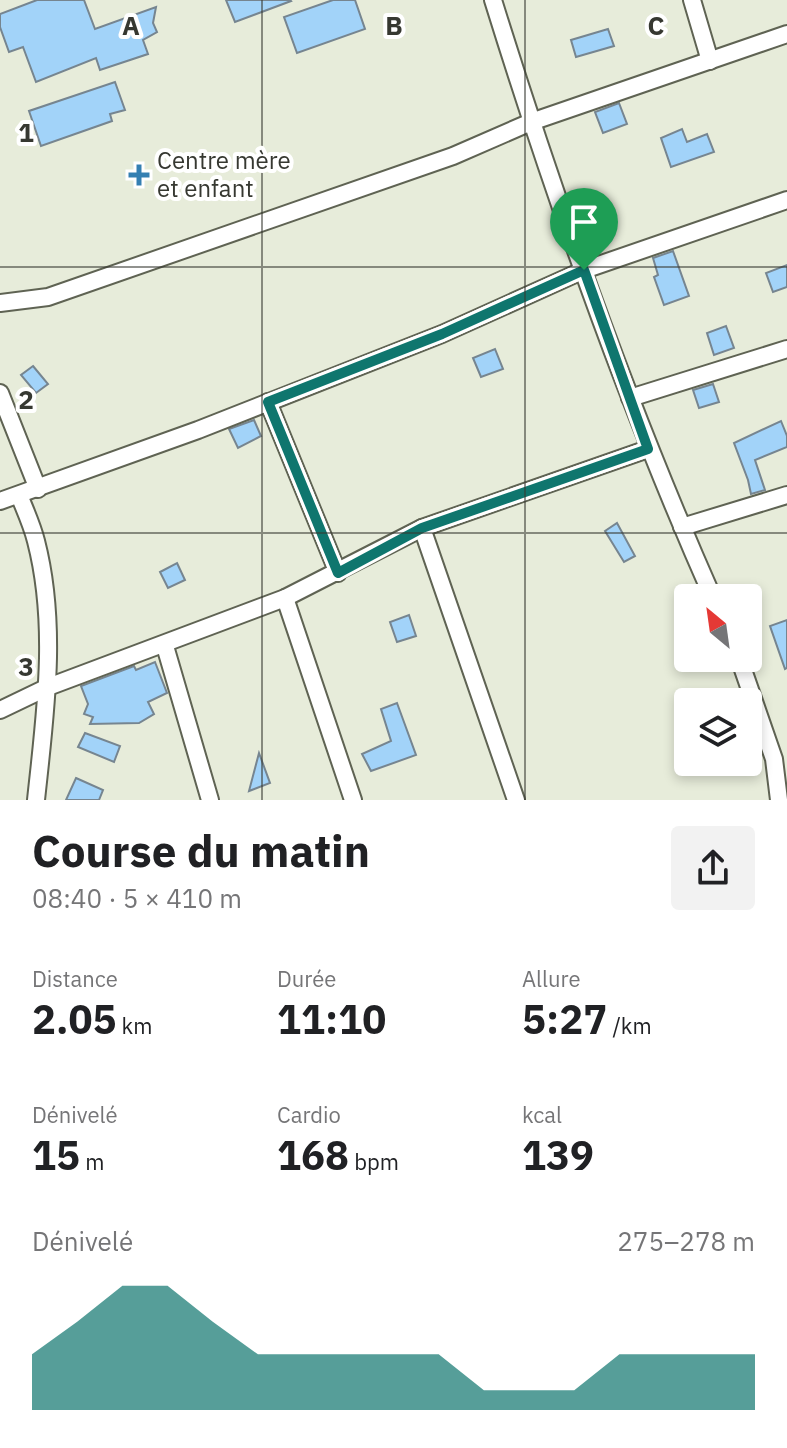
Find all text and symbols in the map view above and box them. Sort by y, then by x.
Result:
text: A [122,8,140,42]
text: B [385,8,403,42]
text: C [648,8,665,42]
text: 1 [18,115,34,149]
place label: Centre mère et enfant [157,144,291,204]
marker: Centre mère et enfant [128,164,150,186]
pin [550,188,618,270]
icon: arrive [562,200,606,244]
text: 2 [18,382,34,416]
north arrow [674,584,762,672]
map controls [674,584,762,776]
text: 3 [18,649,34,683]
button: layers [674,688,762,776]
text: Course du matin [32,822,370,879]
button: share [671,826,755,910]
text: 08:40 · 5 × 410 m [32,881,242,915]
text: Distance [32,964,118,993]
text: Durée [277,964,336,993]
text: Allure [522,964,581,993]
text: 2.05 [32,993,116,1045]
text: 11:10 [277,993,386,1045]
text: 5:27 [522,993,607,1045]
text: km [116,1011,152,1040]
text: /km [607,1011,652,1040]
text: Dénivelé [32,1100,118,1129]
text: Cardio [277,1100,341,1129]
text: kcal [522,1100,562,1129]
text: 15 [32,1129,80,1181]
text: 168 [277,1129,349,1181]
text: 139 [522,1129,594,1181]
text: m [80,1147,104,1176]
text: bpm [349,1147,399,1176]
text: Dénivelé [32,1224,133,1258]
text: 275–278 m [617,1224,755,1258]

